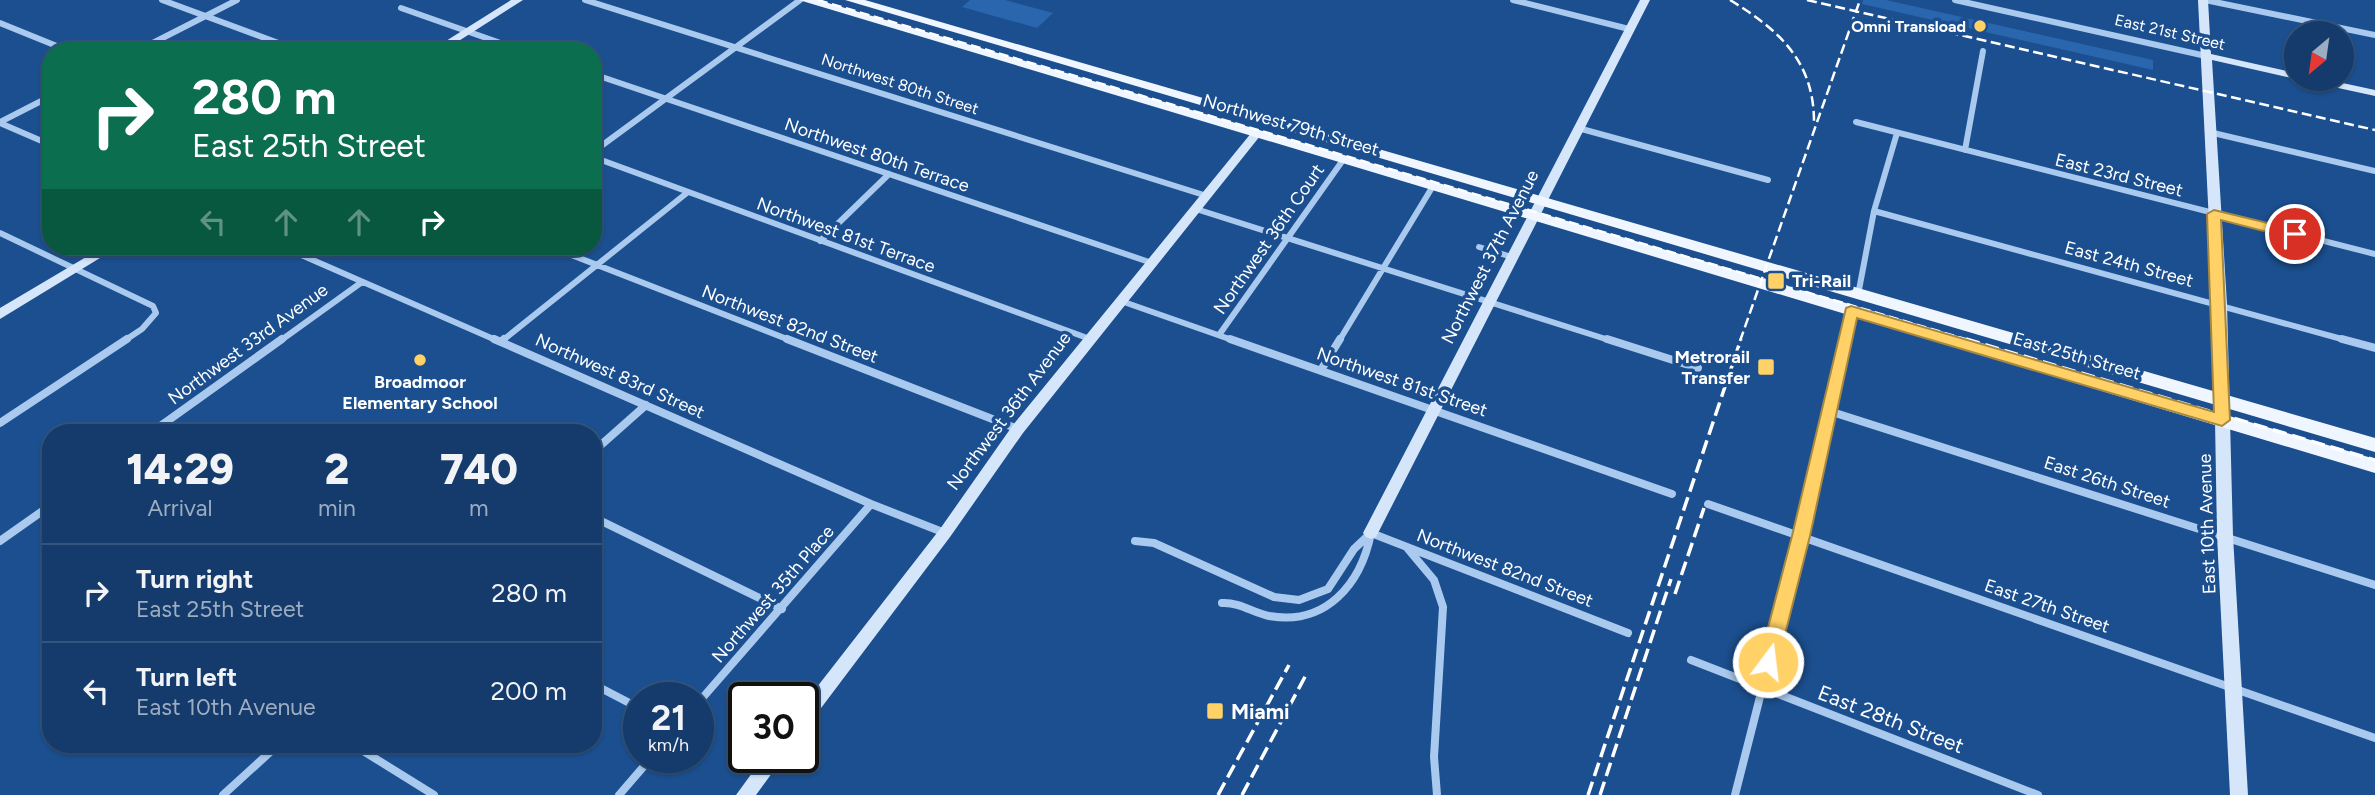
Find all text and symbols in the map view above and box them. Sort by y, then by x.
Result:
street label: East 21st Street [2113,10,2227,54]
place label: Omni Transload [1851,17,1966,36]
marker: Omni Transload [1972,18,1988,34]
north arrow [2284,21,2354,91]
map controls [2284,21,2354,91]
street label: Northwest 80th Street [819,50,981,118]
text: 280 m [192,67,337,126]
icon: right [77,70,168,161]
street label: Northwest 79th Street [1200,89,1382,161]
street label: Northwest 80th Terrace [782,113,972,197]
text: East 25th Street [192,127,426,165]
street label: East 23rd Street [2053,149,2185,202]
street label: Northwest 36th Court [1209,160,1329,318]
street label: Northwest 37th Avenue [1437,166,1543,348]
street label: Northwest 81st Terrace [754,192,938,278]
icon: left [194,203,232,241]
icon: ahead [267,203,305,241]
icon: ahead [340,203,378,241]
icon: right [413,203,451,241]
pin [2265,204,2325,264]
icon: arrive [2276,215,2314,253]
street label: East 24th Street [2062,236,2196,292]
place label: Tri-Rail [1792,270,1851,292]
marker: Tri-Rail [1766,271,1786,291]
street label: Northwest 33rd Avenue [164,279,332,409]
street label: Northwest 82nd Street [699,280,881,368]
street label: Northwest 36th Avenue [942,327,1076,495]
street label: East 25th Street [2011,327,2143,385]
street label: Northwest 83rd Street [532,329,708,423]
street label: Northwest 81st Street [1314,342,1490,422]
place label: Metrorail Transfer [1675,346,1750,389]
marker: Broadmoor Elementary School [412,352,428,368]
marker: Metrorail Transfer [1756,357,1776,377]
place label: Broadmoor Elementary School [342,371,498,414]
text: 14:29 [126,444,234,495]
text: 2 [324,444,349,495]
text: 740 [440,444,518,495]
street label: East 26th Street [2041,451,2173,513]
street label: East 10th Avenue [2194,453,2220,595]
text: Arrival [148,494,212,522]
text: min [318,494,356,522]
text: m [469,494,489,522]
street label: Northwest 35th Place [707,521,839,667]
street label: Northwest 82nd Street [1414,524,1596,612]
text: Turn right [136,563,253,595]
icon: right [77,574,115,612]
street label: East 27th Street [1982,574,2113,638]
text: 280 m [491,577,567,609]
text: East 25th Street [136,595,304,623]
position arrow [1731,625,1805,699]
text: Turn left [136,661,237,693]
icon: left [77,672,115,710]
text: 200 m [491,675,567,707]
street label: East 28th Street [1814,680,1968,758]
speed limit sign: 30 [728,682,819,773]
text: East 10th Avenue [136,693,316,721]
text: 21 [651,697,686,739]
place label: Miami [1231,699,1290,724]
marker: Miami [1205,701,1225,721]
text: km/h [648,734,689,756]

